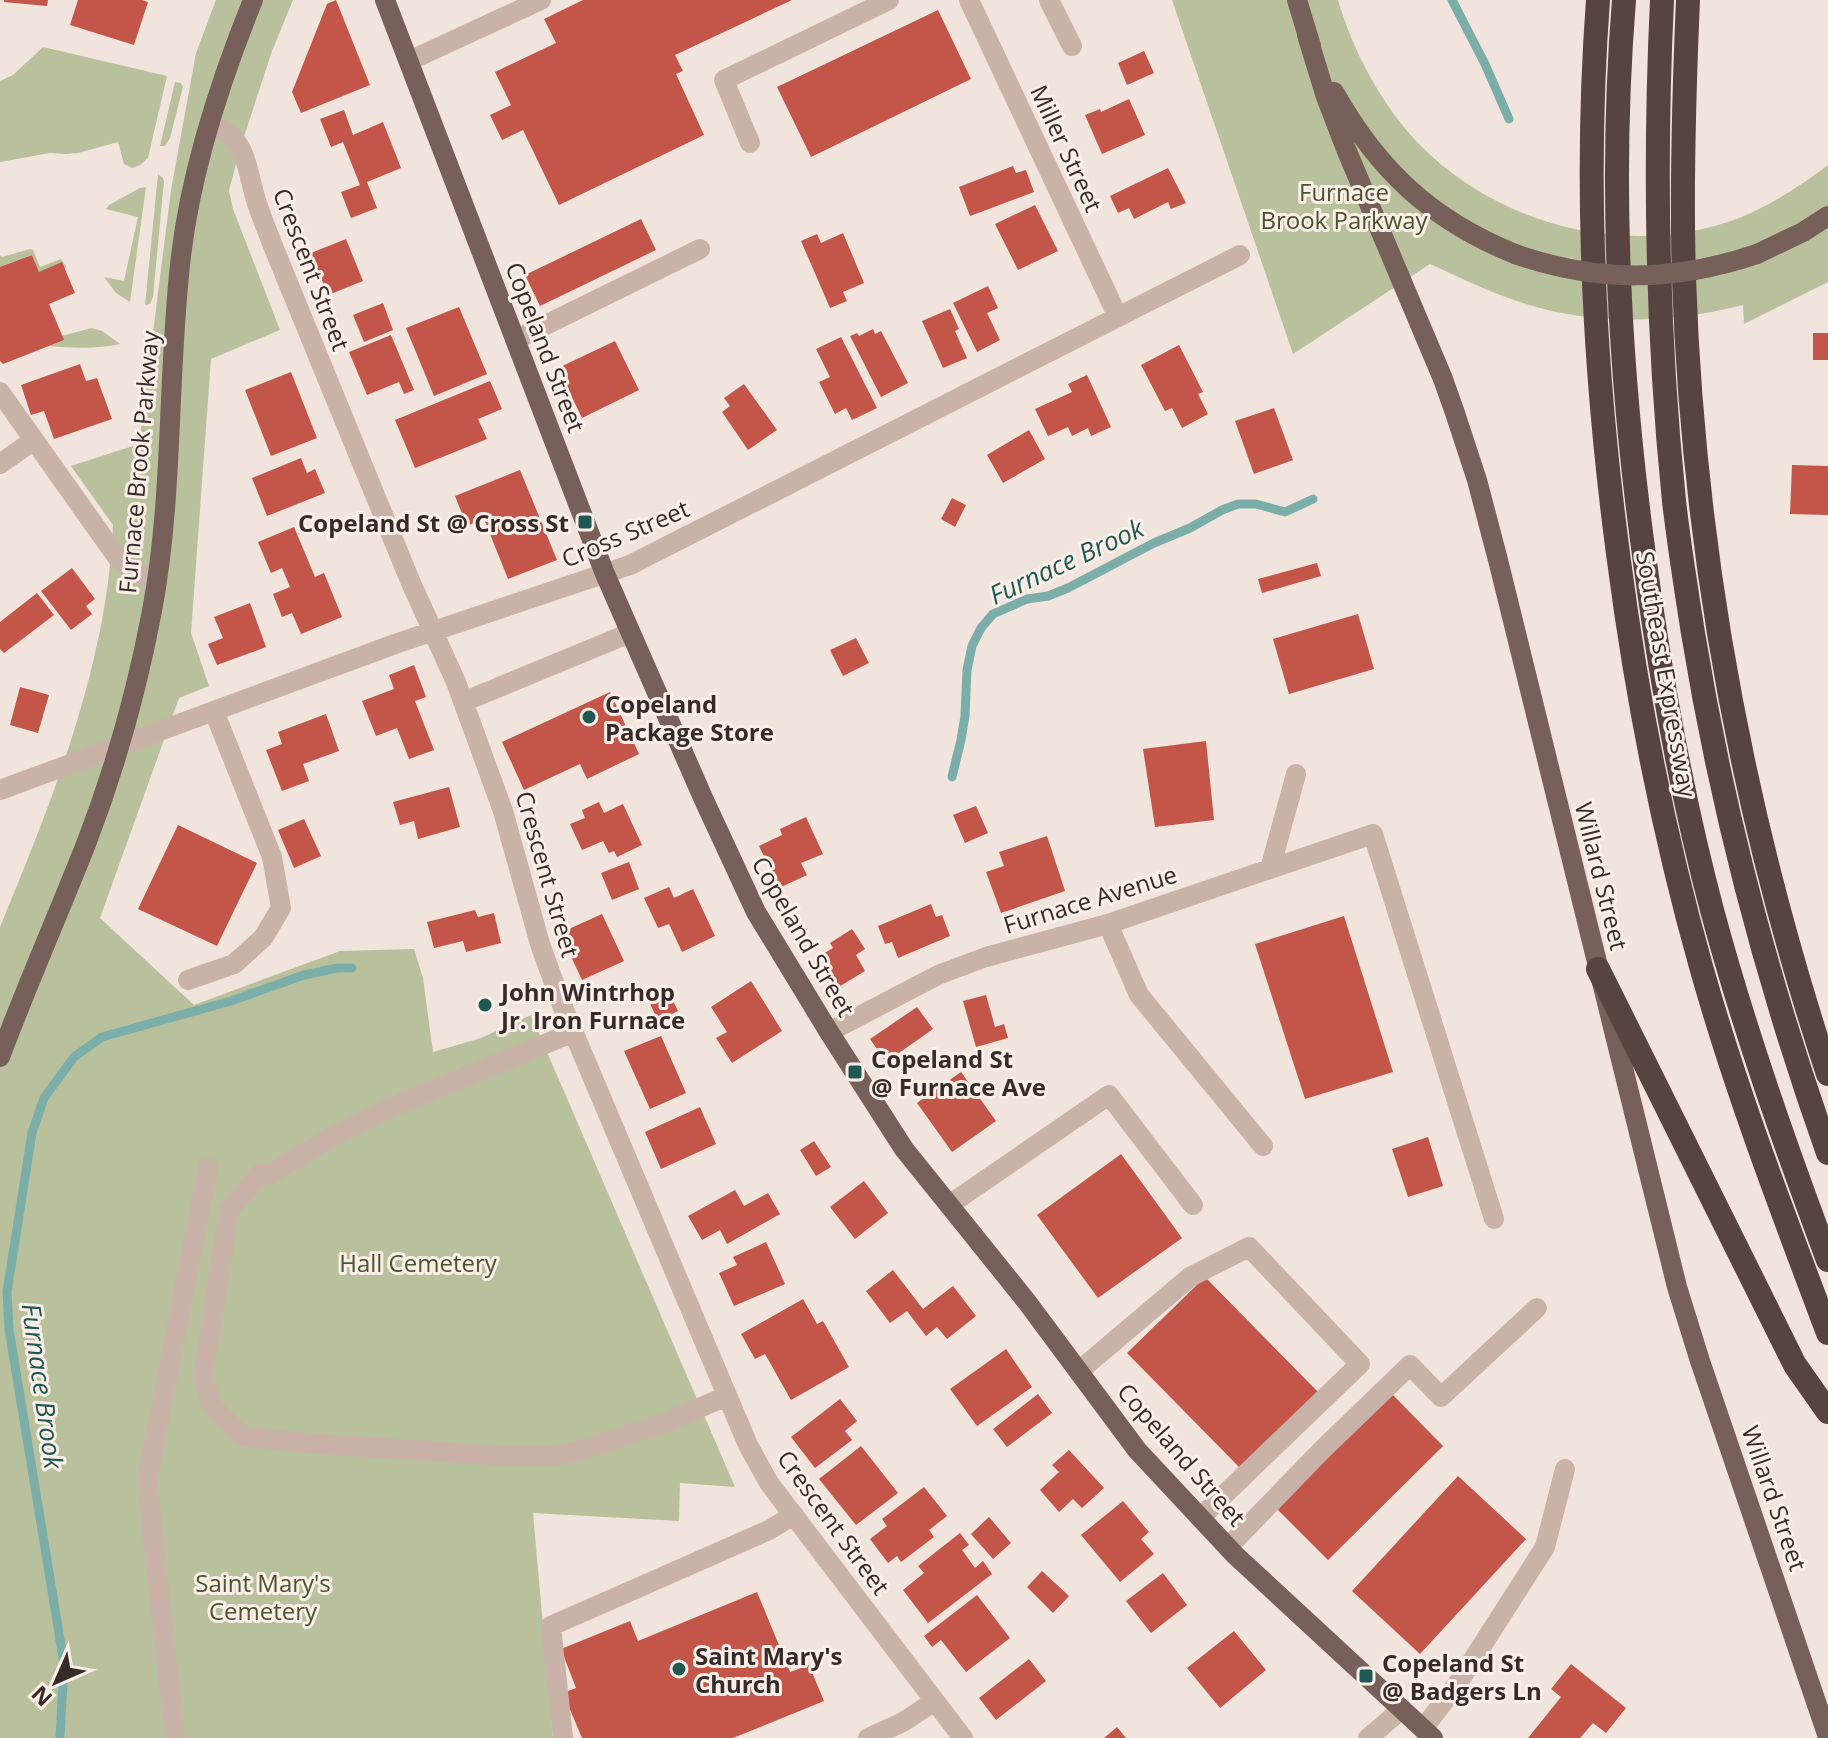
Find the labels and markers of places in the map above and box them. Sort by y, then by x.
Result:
place label: Copeland St @ Cross St [298,506,569,539]
marker: Copeland St @ Cross St [576,513,594,531]
place label: Copeland Package Store [605,687,774,748]
marker: Copeland Package Store [580,708,598,726]
place label: John Wintrhop Jr. Iron Furnace [499,975,685,1036]
marker: John Wintrhop Jr. Iron Furnace [476,996,494,1014]
place label: Copeland St @ Furnace Ave [871,1042,1046,1103]
marker: Copeland St @ Furnace Ave [846,1063,864,1081]
place label: Saint Mary's Church [695,1639,843,1700]
place label: Copeland St @ Badgers Ln [1382,1646,1542,1707]
marker: Saint Mary's Church [670,1660,688,1678]
marker: Copeland St @ Badgers Ln [1357,1667,1375,1685]

